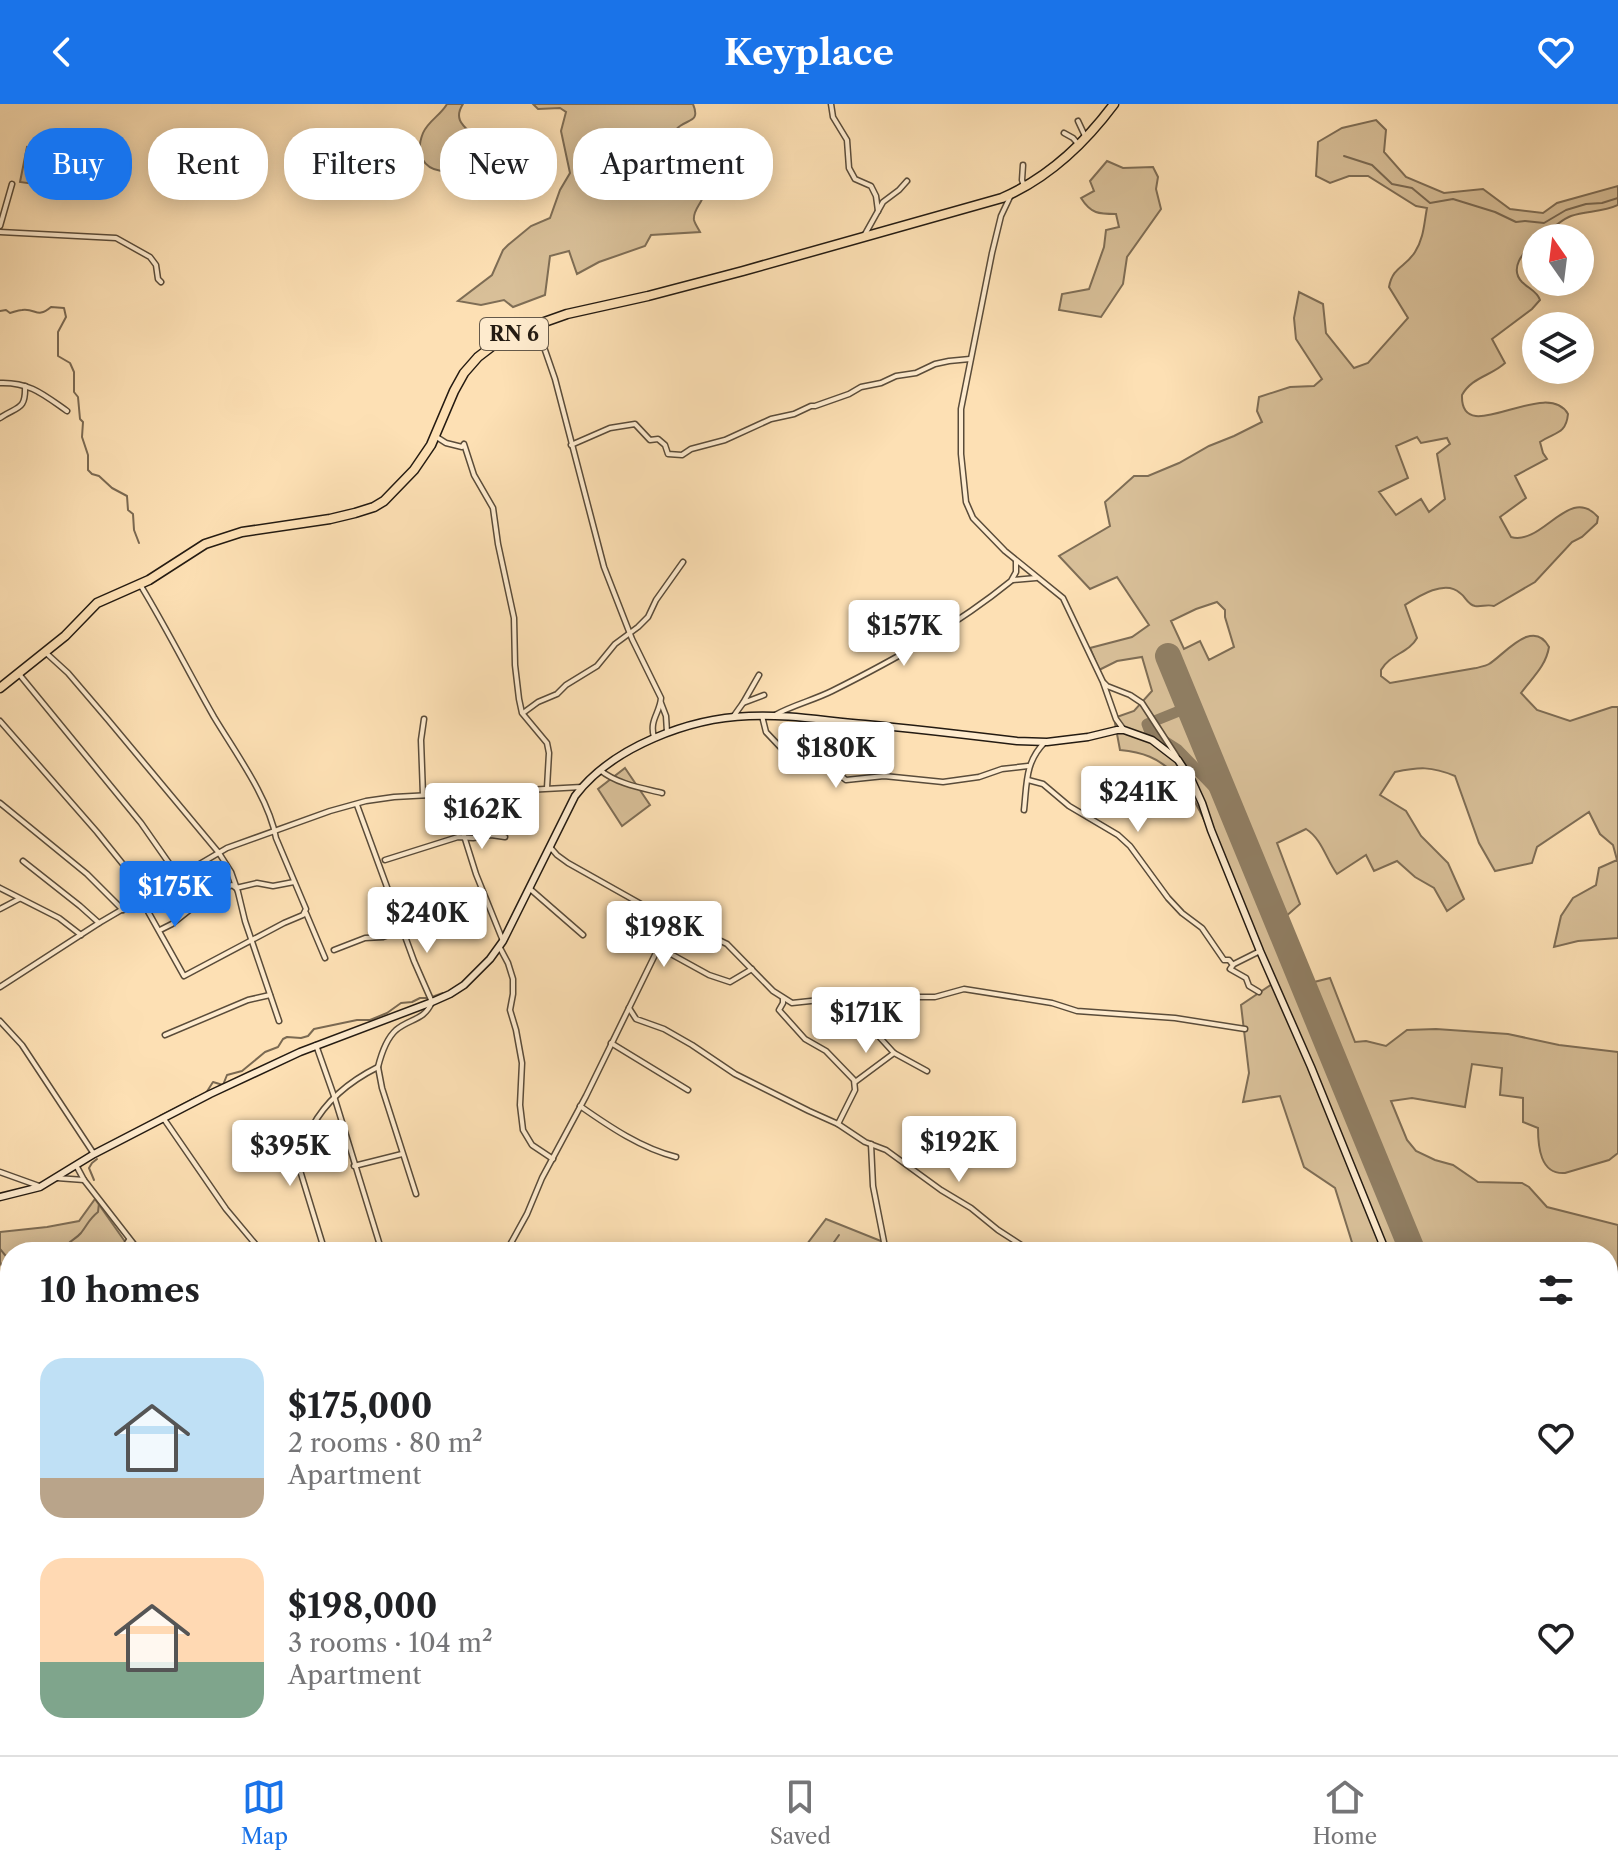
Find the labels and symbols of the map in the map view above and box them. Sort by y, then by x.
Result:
north arrow [1522,224,1594,296]
road number: RN 6 [480,318,548,350]
pin: $157K [848,600,960,668]
pin: $180K [780,722,892,790]
pin: $241K [1082,766,1194,834]
pin: $162K [426,783,538,851]
pin: $175K [119,861,231,929]
pin: $240K [371,887,483,955]
pin: $198K [608,901,720,969]
pin: $171K [810,987,922,1055]
pin: $192K [903,1116,1015,1184]
pin: $395K [234,1120,346,1188]

